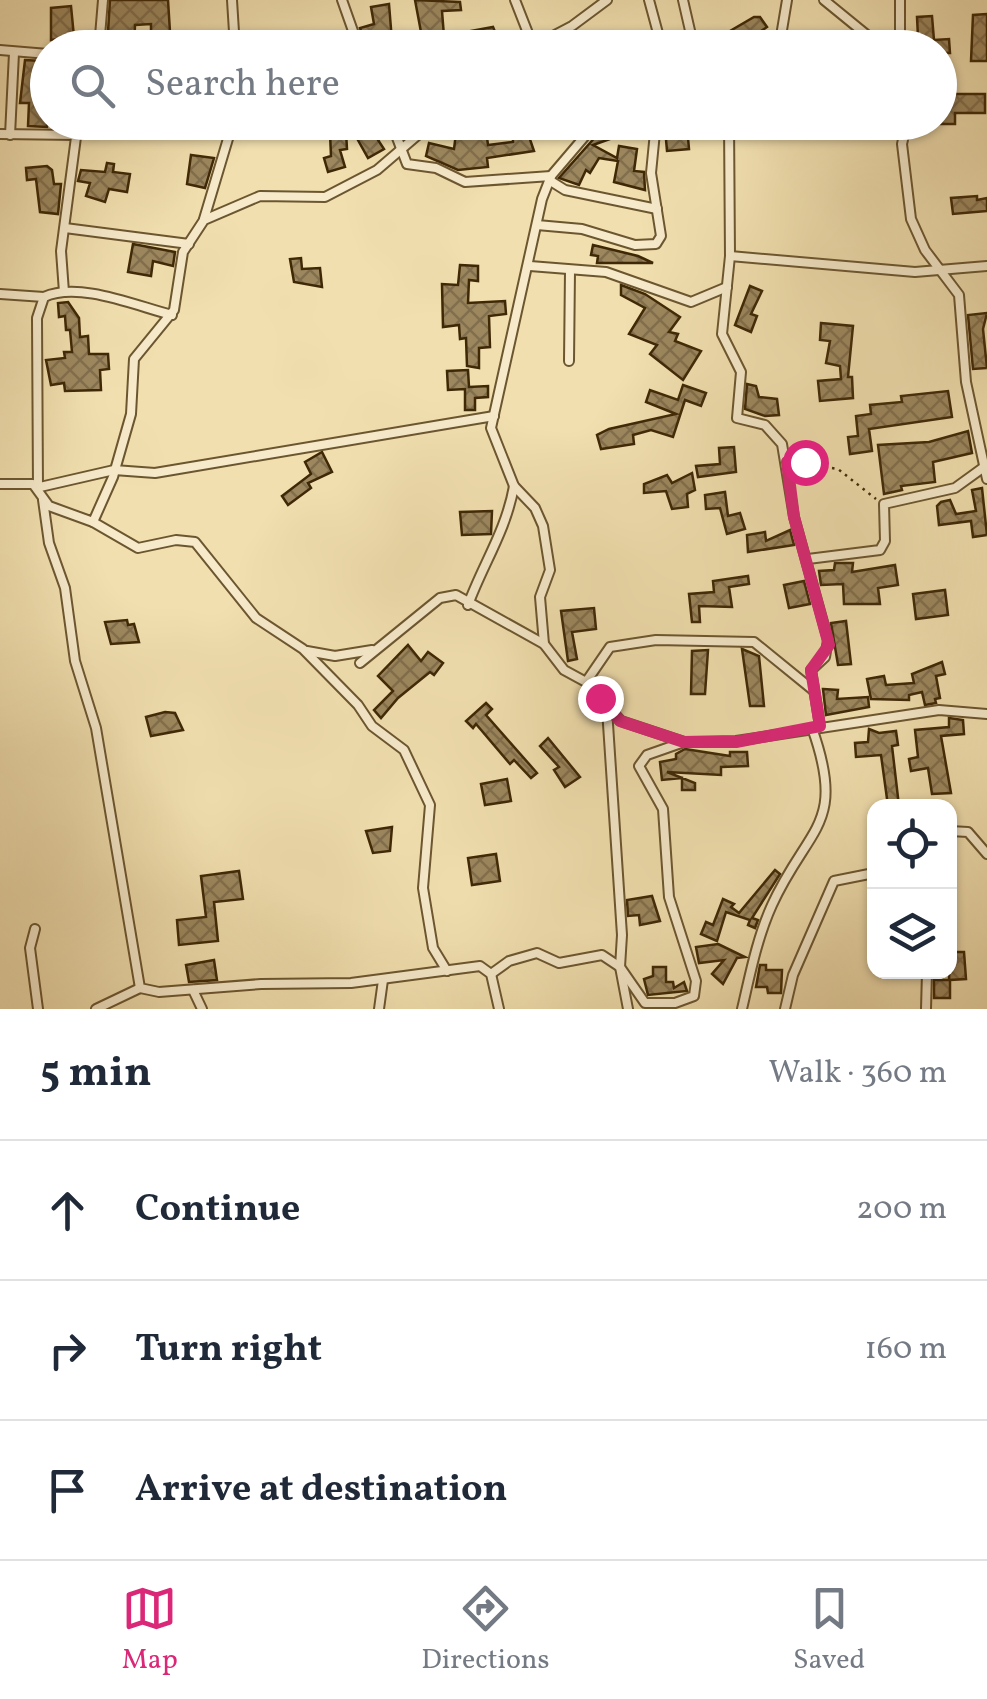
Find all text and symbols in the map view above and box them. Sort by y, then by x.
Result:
search box [30,30,957,140]
icon: search [65,58,120,113]
text: Search here [145,59,340,112]
route start [783,440,829,486]
route end [578,676,624,722]
map controls [867,799,957,979]
button: locate [867,799,957,889]
button: layers [867,889,957,979]
text: 5 min [40,1045,152,1104]
text: Walk · 360 m [769,1052,947,1096]
icon: ahead [40,1183,95,1238]
text: Continue [135,1184,300,1237]
text: 200 m [856,1188,947,1232]
icon: right [40,1323,95,1378]
text: Turn right [135,1324,322,1377]
text: 160 m [864,1328,947,1372]
icon: arrive [40,1463,95,1518]
text: Arrive at destination [135,1464,508,1517]
tab: Map [122,1581,178,1680]
tab: Directions [421,1581,550,1680]
tab: Saved [793,1581,865,1680]

